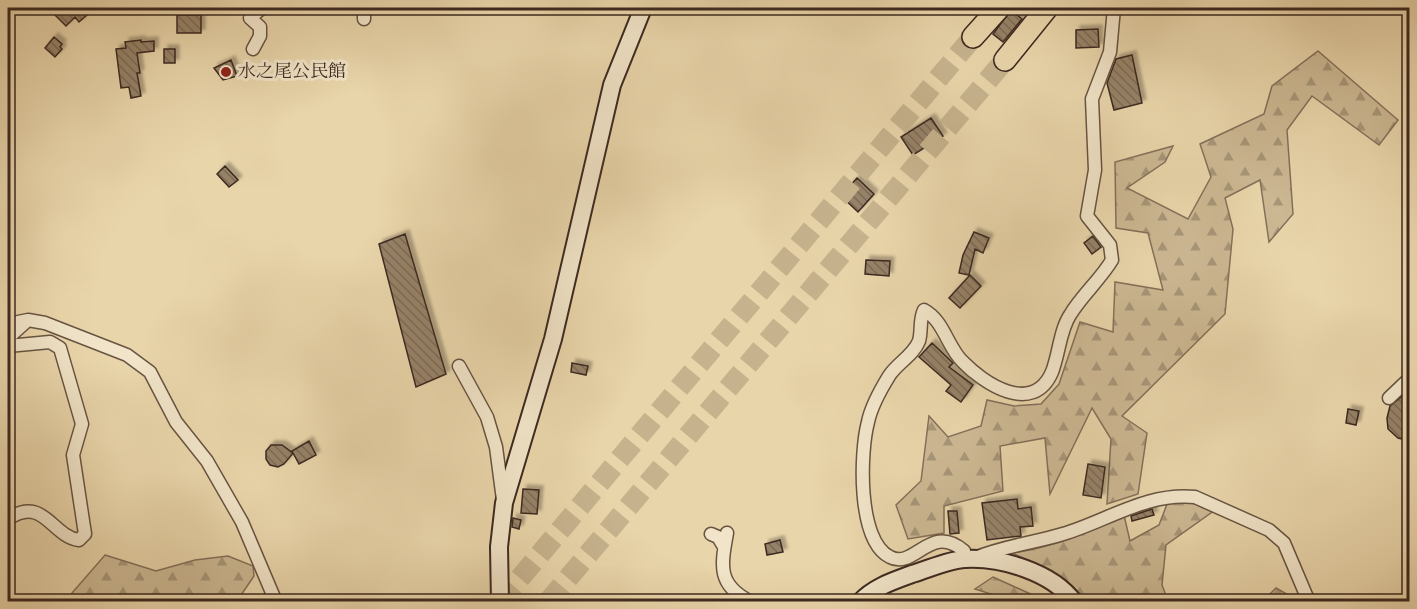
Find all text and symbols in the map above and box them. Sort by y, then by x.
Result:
place label: 水之尾公民館 [238,60,346,85]
marker: 水之尾公民館 [219,65,233,79]

